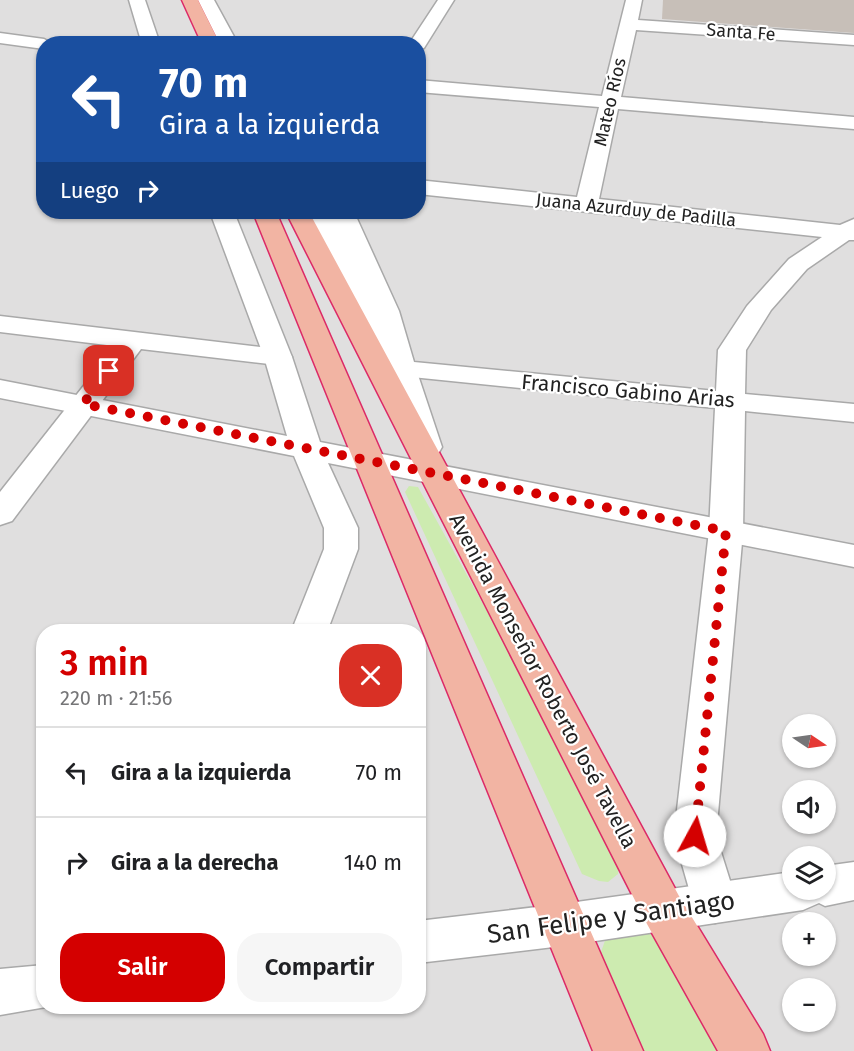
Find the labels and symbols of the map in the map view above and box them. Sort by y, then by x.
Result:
street label: Santa Fe [706,19,776,45]
street label: Mateo Ríos [589,56,631,148]
street label: Juana Azurduy de Padilla [535,189,737,231]
pin [83,345,134,396]
street label: Francisco Gabino Arias [520,369,736,413]
street label: Avenida Monseñor Roberto José Tavella [443,509,643,853]
north arrow [782,714,836,768]
position arrow [663,804,727,868]
street label: San Felipe y Santiago [485,885,737,950]

